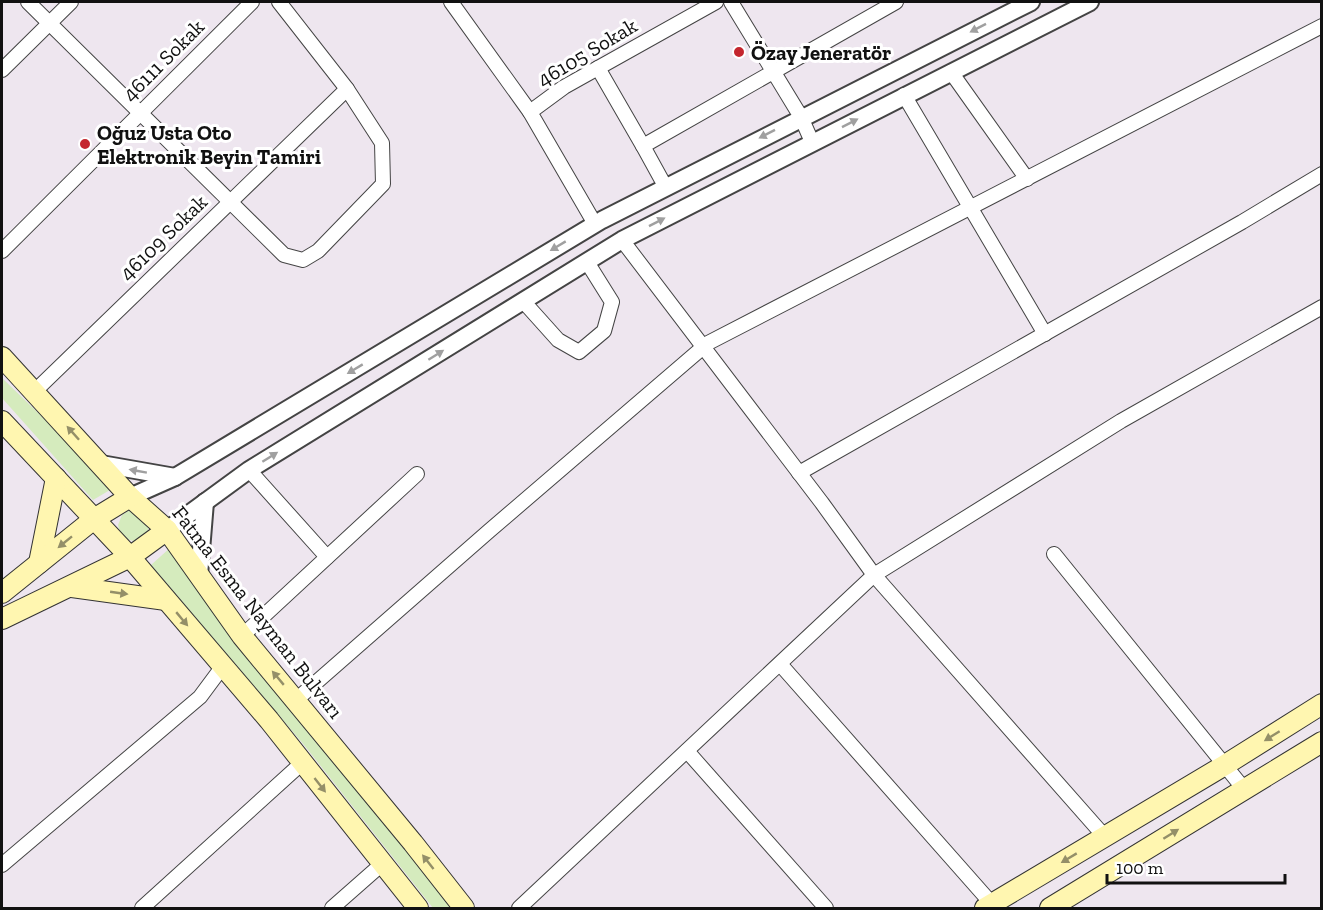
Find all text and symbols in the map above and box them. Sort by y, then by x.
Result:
street label: 46105 Sokak [533,12,642,92]
street label: 46111 Sokak [117,14,209,106]
one-way arrow [970,23,987,32]
place label: Özay Jeneratör [751,40,891,65]
marker: Özay Jeneratör [732,45,746,59]
one-way arrow [841,118,858,128]
place label: Oğuz Usta Oto Elektronik Beyin Tamiri [97,120,321,169]
one-way arrow [758,130,775,139]
marker: Oğuz Usta Oto Elektronik Beyin Tamiri [78,137,92,151]
street label: 46109 Sokak [114,189,212,285]
one-way arrow [649,217,666,227]
one-way arrow [550,241,566,252]
one-way arrow [428,349,444,360]
one-way arrow [347,363,363,374]
one-way arrow [67,426,80,441]
one-way arrow [262,452,279,463]
one-way arrow [128,466,147,475]
street label: Fatma Esma Nayman Bulvarı [167,501,349,723]
one-way arrow [58,535,73,548]
one-way arrow [109,589,128,598]
one-way arrow [176,611,189,627]
one-way arrow [272,670,285,686]
one-way arrow [1264,730,1280,741]
one-way arrow [314,778,326,793]
one-way arrow [1163,828,1180,839]
scale bar [1107,847,1286,885]
one-way arrow [1061,853,1077,864]
one-way arrow [422,855,434,870]
text: 100 m [1116,857,1164,879]

